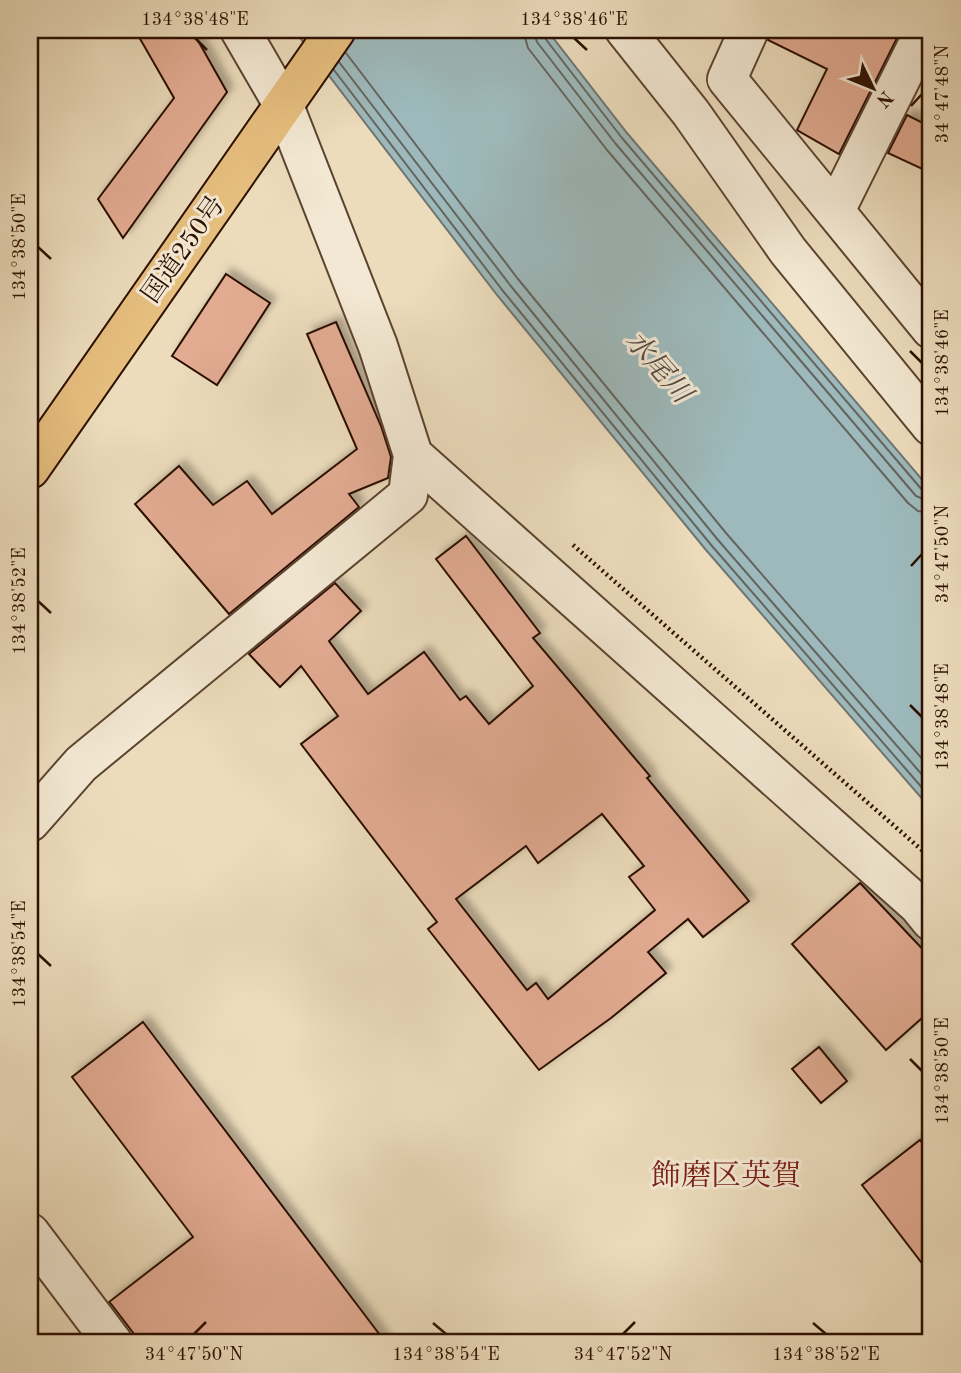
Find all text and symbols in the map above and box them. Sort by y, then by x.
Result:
text: 134°38'48"E [141,11,249,29]
text: 134°38'46"E [520,11,628,29]
text: 34°47'48"N [934,45,952,143]
north arrow [838,52,908,122]
text: N [871,86,896,110]
street label: 国道250号 [136,191,230,308]
text: 134°38'50"E [11,193,29,301]
text: 134°38'46"E [934,309,952,417]
water label: 水尾川 [619,325,699,411]
text: 34°47'50"N [934,505,952,603]
text: 134°38'52"E [11,547,29,655]
text: 134°38'48"E [934,663,952,771]
text: 134°38'54"E [11,900,29,1008]
text: 134°38'50"E [934,1017,952,1125]
district label: 飾磨区英賀 [651,1159,801,1192]
text: 34°47'50"N [145,1346,243,1364]
text: 134°38'54"E [392,1346,500,1364]
text: 34°47'52"N [574,1346,672,1364]
text: 134°38'52"E [772,1346,880,1364]

